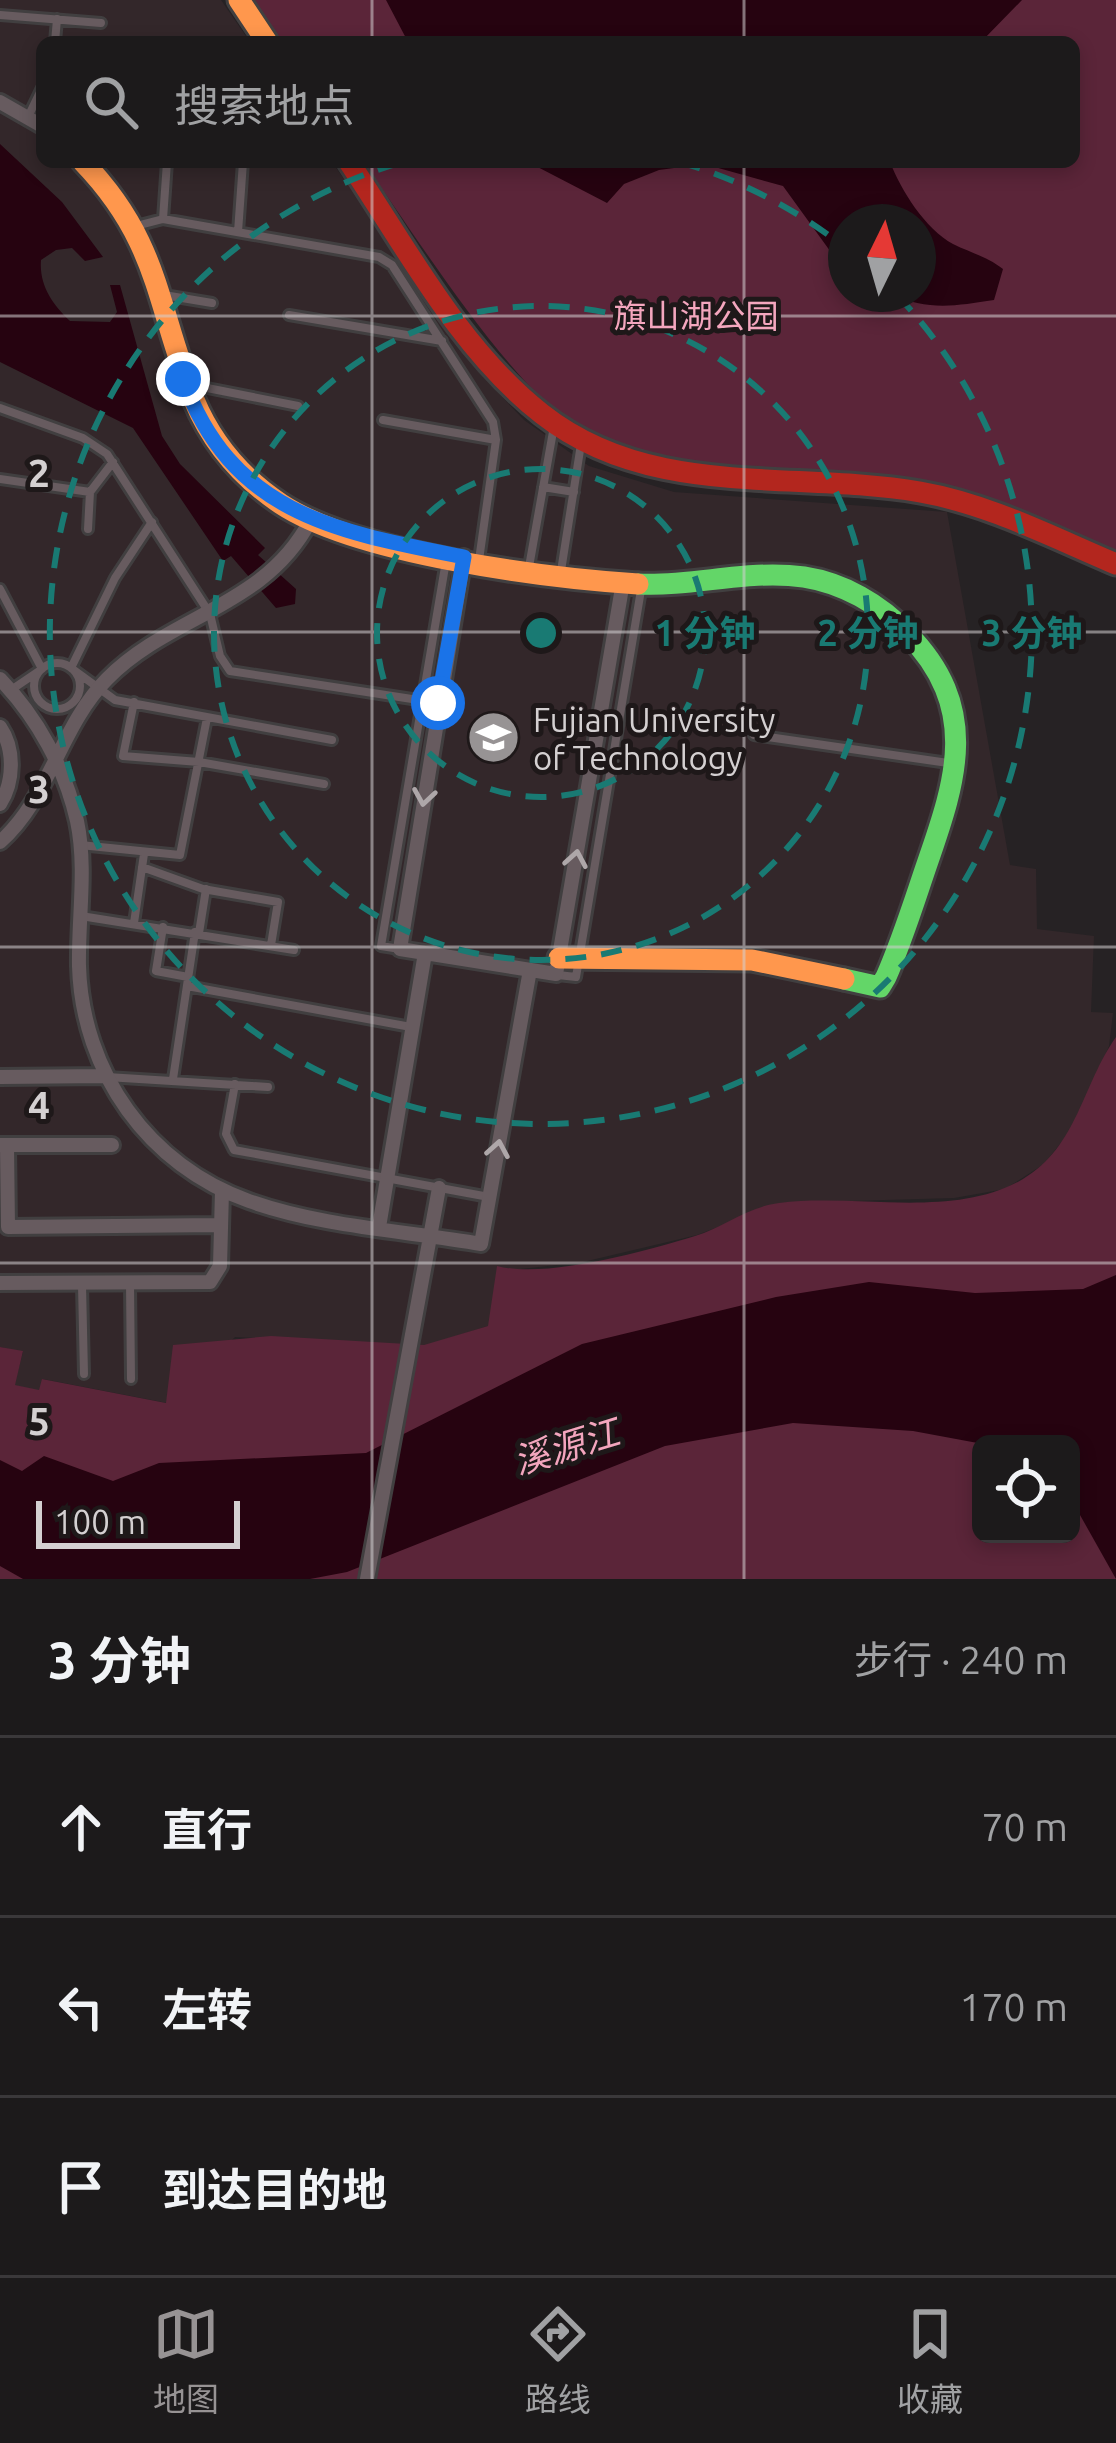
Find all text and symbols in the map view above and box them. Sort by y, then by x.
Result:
search box [36,36,1080,168]
icon: search [78,69,144,135]
text: 搜索地点 [174,80,354,131]
north arrow [828,204,936,312]
park label: 旗山湖公园 [614,297,779,334]
route end [156,352,210,406]
text: 2 [28,451,50,494]
centre of rings [520,612,562,654]
text: 1 分钟 [655,612,755,653]
text: 2 分钟 [818,612,918,653]
text: 3 分钟 [982,612,1082,653]
route start [411,676,465,730]
place label: Fujian University of Technology [533,701,776,776]
school or university icon: Fujian University of Technology [466,710,522,766]
text: 3 [28,767,50,810]
one-way arrow [412,787,438,807]
one-way arrow [562,849,587,869]
text: 4 [28,1083,50,1126]
one-way arrow [485,1139,510,1159]
text: 5 [28,1399,50,1442]
water label: 溪源江 [508,1409,627,1481]
map controls [972,1435,1080,1543]
button: locate [972,1435,1080,1543]
scale bar [36,1495,240,1548]
text: 100 m [54,1503,146,1540]
text: 3 分钟 [48,1631,191,1689]
text: 步行 · 240 m [854,1638,1068,1681]
icon: ahead [48,1794,114,1860]
text: 直行 [162,1804,252,1855]
text: 70 m [981,1805,1068,1848]
icon: left [48,1974,114,2040]
text: 左转 [162,1984,252,2035]
text: 170 m [959,1985,1068,2028]
icon: arrive [48,2154,114,2220]
text: 到达目的地 [162,2164,387,2215]
tab: 地图 [153,2301,219,2421]
tab: 路线 [525,2301,591,2421]
tab: 收藏 [897,2301,963,2421]

